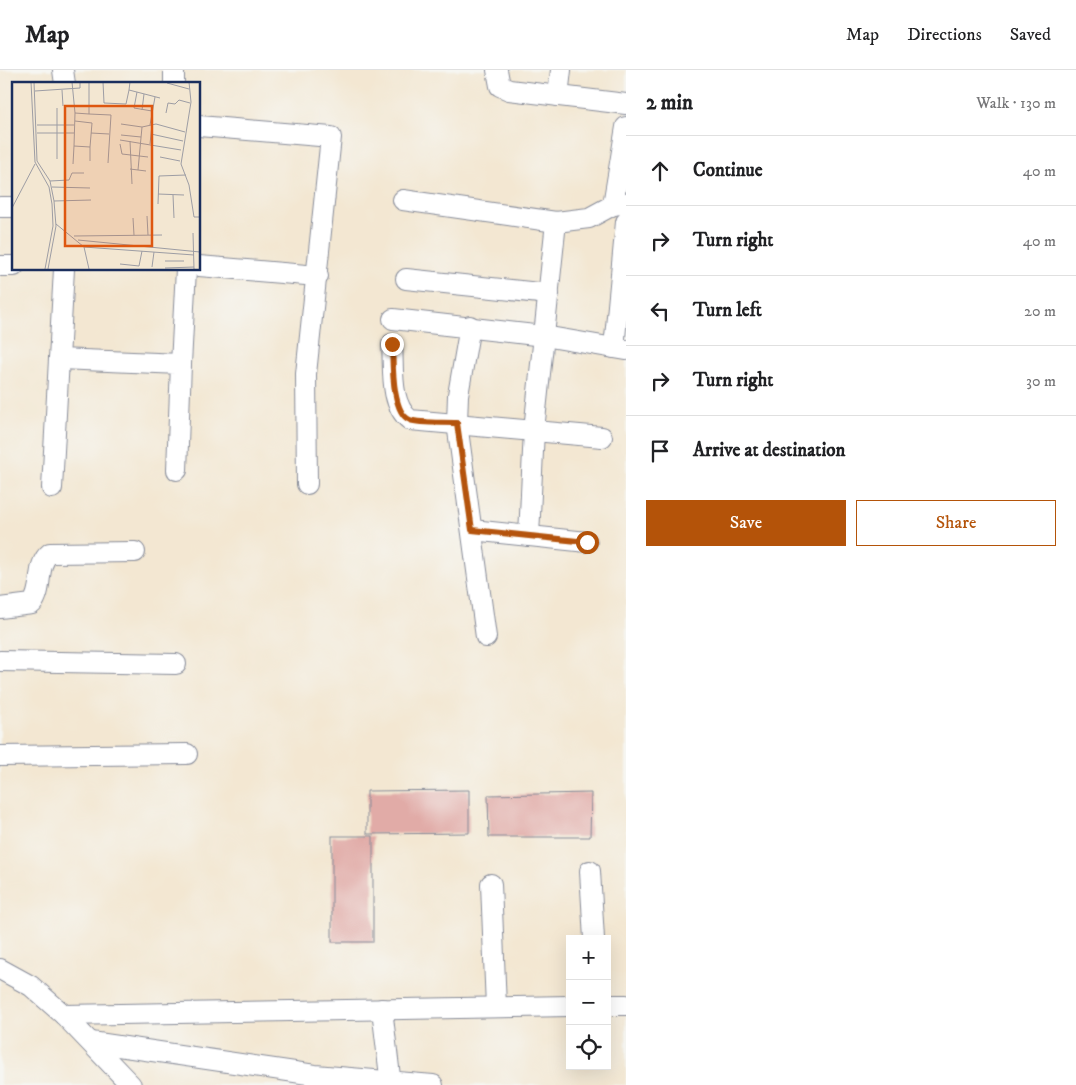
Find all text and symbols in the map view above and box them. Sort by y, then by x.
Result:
text: Map [25,20,69,50]
text: Map [846,24,879,46]
text: Directions [907,24,982,46]
text: Saved [1010,24,1051,46]
inset map [12,82,200,270]
text: 2 min [646,90,693,116]
text: Walk · 130 m [976,93,1056,113]
icon: ahead [646,157,674,185]
text: Continue [693,159,763,182]
text: 40 m [1023,161,1056,181]
icon: right [646,227,674,255]
text: Turn right [693,229,773,252]
text: 40 m [1023,231,1056,251]
icon: left [646,297,674,325]
text: Turn left [693,299,762,322]
text: 20 m [1024,301,1056,321]
route end [381,333,404,356]
icon: right [646,367,674,395]
text: Turn right [693,369,773,392]
text: 30 m [1026,371,1056,391]
icon: arrive [646,437,674,465]
text: Arrive at destination [693,439,845,462]
button: Save [646,500,846,546]
button: Share [856,500,1056,546]
route start [576,531,599,554]
map controls [566,935,611,1070]
button: + [566,935,611,980]
button: − [566,980,611,1025]
button: locate [566,1025,611,1070]

